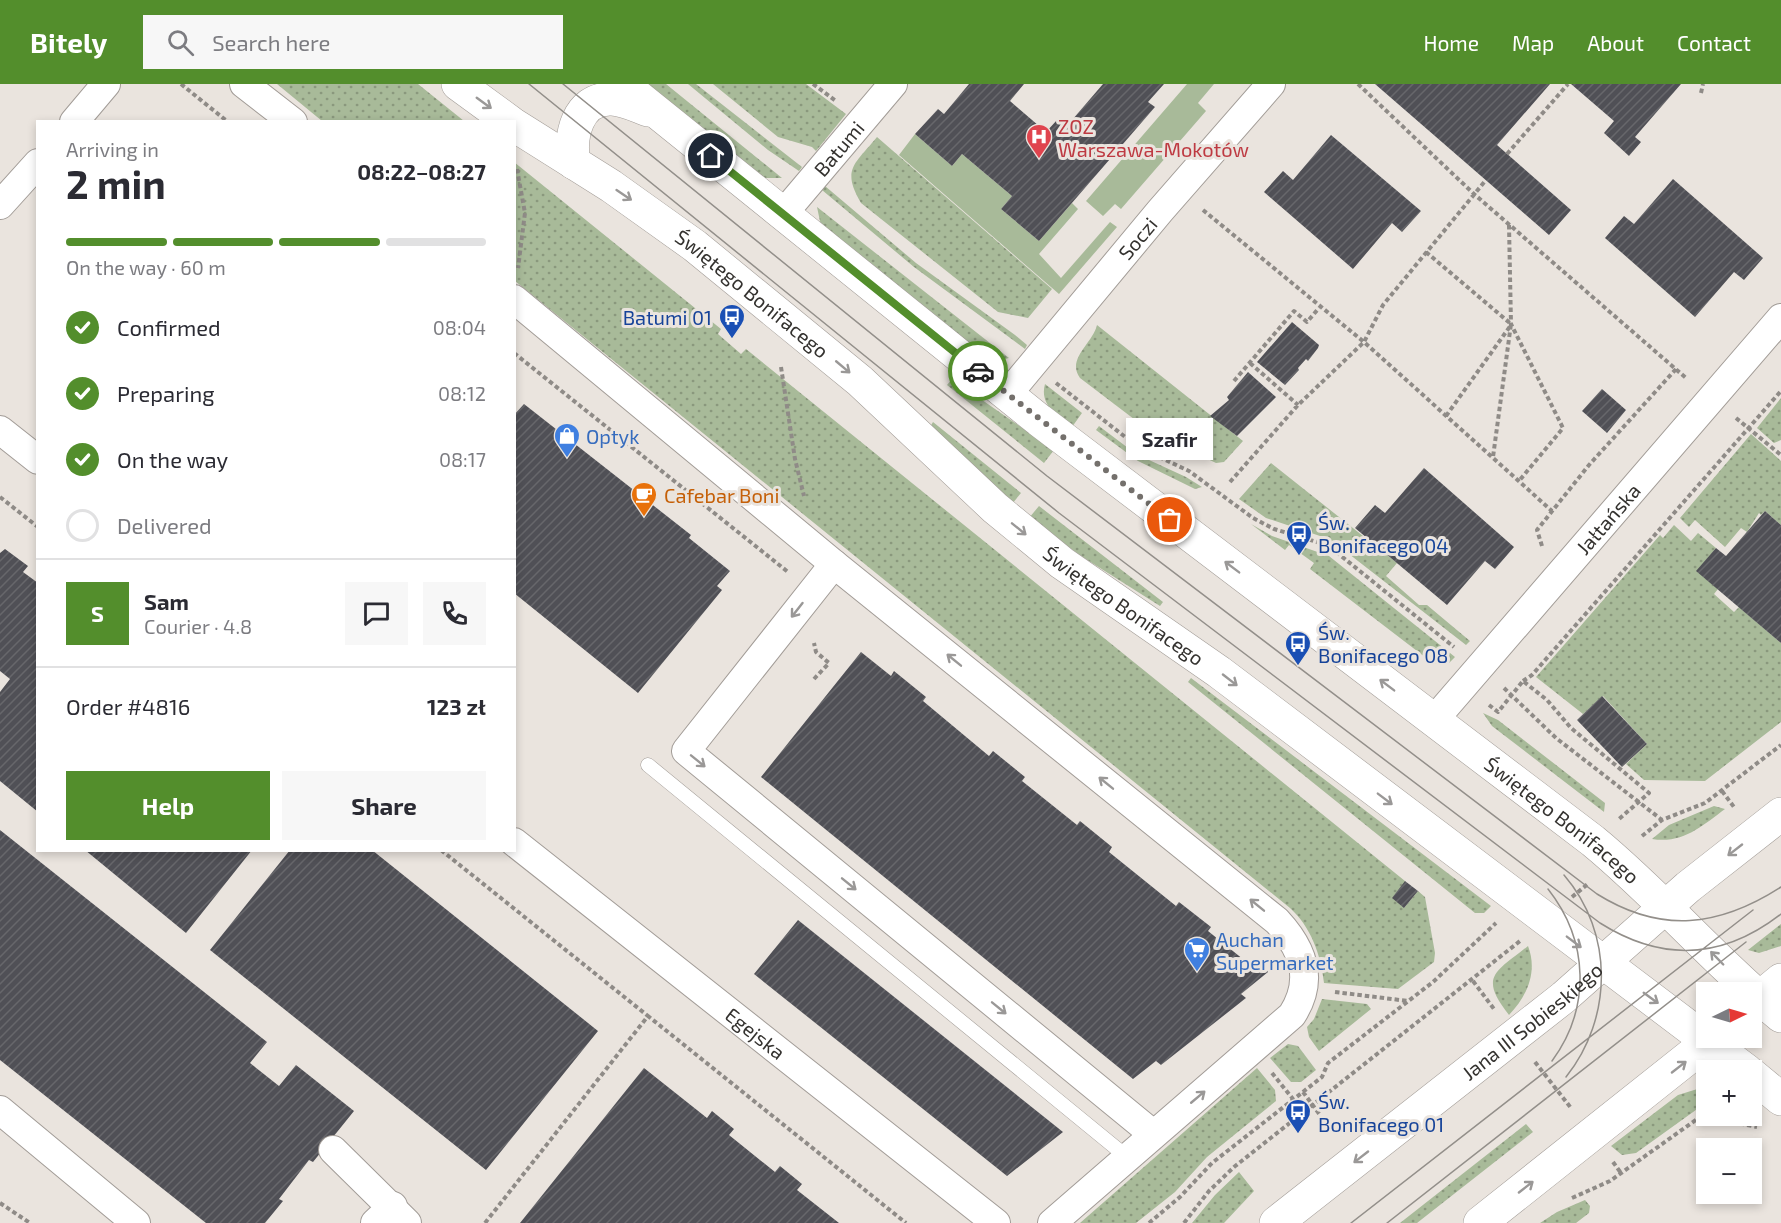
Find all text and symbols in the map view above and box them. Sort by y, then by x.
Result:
search box [143,15,563,69]
text: Bitely [30,25,107,59]
icon: search [164,26,197,59]
text: Search here [212,29,330,55]
text: Home [1423,30,1479,55]
text: Map [1512,30,1554,55]
text: About [1587,30,1644,55]
text: Contact [1677,30,1751,55]
one-way arrow [475,97,491,109]
place label: ZOZ Warszawa-Mokotów [1058,114,1249,161]
street label: Batumi [808,116,869,181]
hospital icon: ZOZ Warszawa-Mokotów [1024,122,1054,160]
pin [685,130,736,181]
text: Arriving in [66,137,159,161]
icon: home [694,139,727,172]
text: 08:22–08:27 [357,158,486,184]
text: 2 min [66,160,166,207]
one-way arrow [615,188,632,201]
street label: Soczi [1113,212,1162,264]
street label: Świętego Bonifacego [671,224,834,363]
text: On the way · 60 m [66,255,226,279]
bus stop icon: Batumi 01 [717,302,747,340]
place label: Batumi 01 [623,305,712,329]
icon: check [66,311,99,344]
text: Confirmed [117,314,221,340]
text: 08:04 [433,315,486,339]
courier [948,341,1008,401]
icon: car [962,355,995,388]
one-way arrow [835,360,851,373]
icon: check [66,377,99,410]
text: Preparing [117,380,215,406]
text: 08:12 [438,381,486,405]
callout: Szafir [1126,418,1214,460]
shop icon: Optyk [552,421,582,459]
place label: Optyk [586,424,639,448]
text: Szafir [1142,427,1197,451]
icon: check [66,443,99,476]
text: On the way [117,446,228,472]
text: 08:17 [439,447,486,471]
street label: Jałtańska [1571,478,1645,559]
cafe icon: Cafebar Boni [629,480,659,518]
place label: Cafebar Boni [664,483,779,507]
pin [1144,494,1195,545]
icon: bag [1153,503,1186,536]
place label: Św. Bonifacego 04 [1318,510,1449,557]
text: Delivered [117,512,212,538]
bus stop icon: Św. Bonifacego 04 [1284,519,1314,557]
one-way arrow [1011,522,1027,535]
street label: Świętego Bonifacego [1039,541,1209,670]
one-way arrow [1224,561,1240,574]
button: chat [345,582,408,645]
button: phone [423,582,486,645]
text: Sam [144,588,189,614]
text: S [91,600,104,626]
one-way arrow [791,602,804,618]
text: Courier · 4.8 [144,614,252,638]
place label: Św. Bonifacego 08 [1318,620,1448,667]
bus stop icon: Św. Bonifacego 08 [1283,629,1313,667]
one-way arrow [946,654,962,667]
one-way arrow [1222,674,1238,687]
one-way arrow [1380,679,1396,691]
text: Order #4816 [66,693,190,719]
text: 123 zł [427,693,486,719]
street label: Świętego Bonifacego [1480,751,1645,888]
one-way arrow [690,754,706,767]
button: Help [66,771,270,840]
button: Share [282,771,486,840]
one-way arrow [1098,776,1114,789]
one-way arrow [1377,792,1393,805]
one-way arrow [1727,843,1743,856]
one-way arrow [840,878,856,891]
one-way arrow [1250,899,1266,912]
place label: Auchan Supermarket [1216,927,1334,974]
supermarket icon: Auchan Supermarket [1182,935,1212,973]
one-way arrow [1566,935,1582,948]
one-way arrow [1709,950,1724,965]
street label: Jana III Sobieskiego [1457,957,1607,1085]
north arrow [1696,982,1762,1048]
map controls [1696,982,1762,1204]
one-way arrow [1642,992,1658,1004]
one-way arrow [991,1001,1006,1015]
street label: Egejska [721,1002,790,1064]
one-way arrow [1671,1060,1687,1073]
button: + [1696,1060,1762,1126]
place label: Św. Bonifacego 01 [1318,1089,1444,1136]
one-way arrow [1190,1090,1206,1103]
bus stop icon: Św. Bonifacego 01 [1283,1097,1313,1135]
button: − [1696,1138,1762,1204]
one-way arrow [1353,1150,1369,1163]
one-way arrow [1517,1181,1533,1193]

